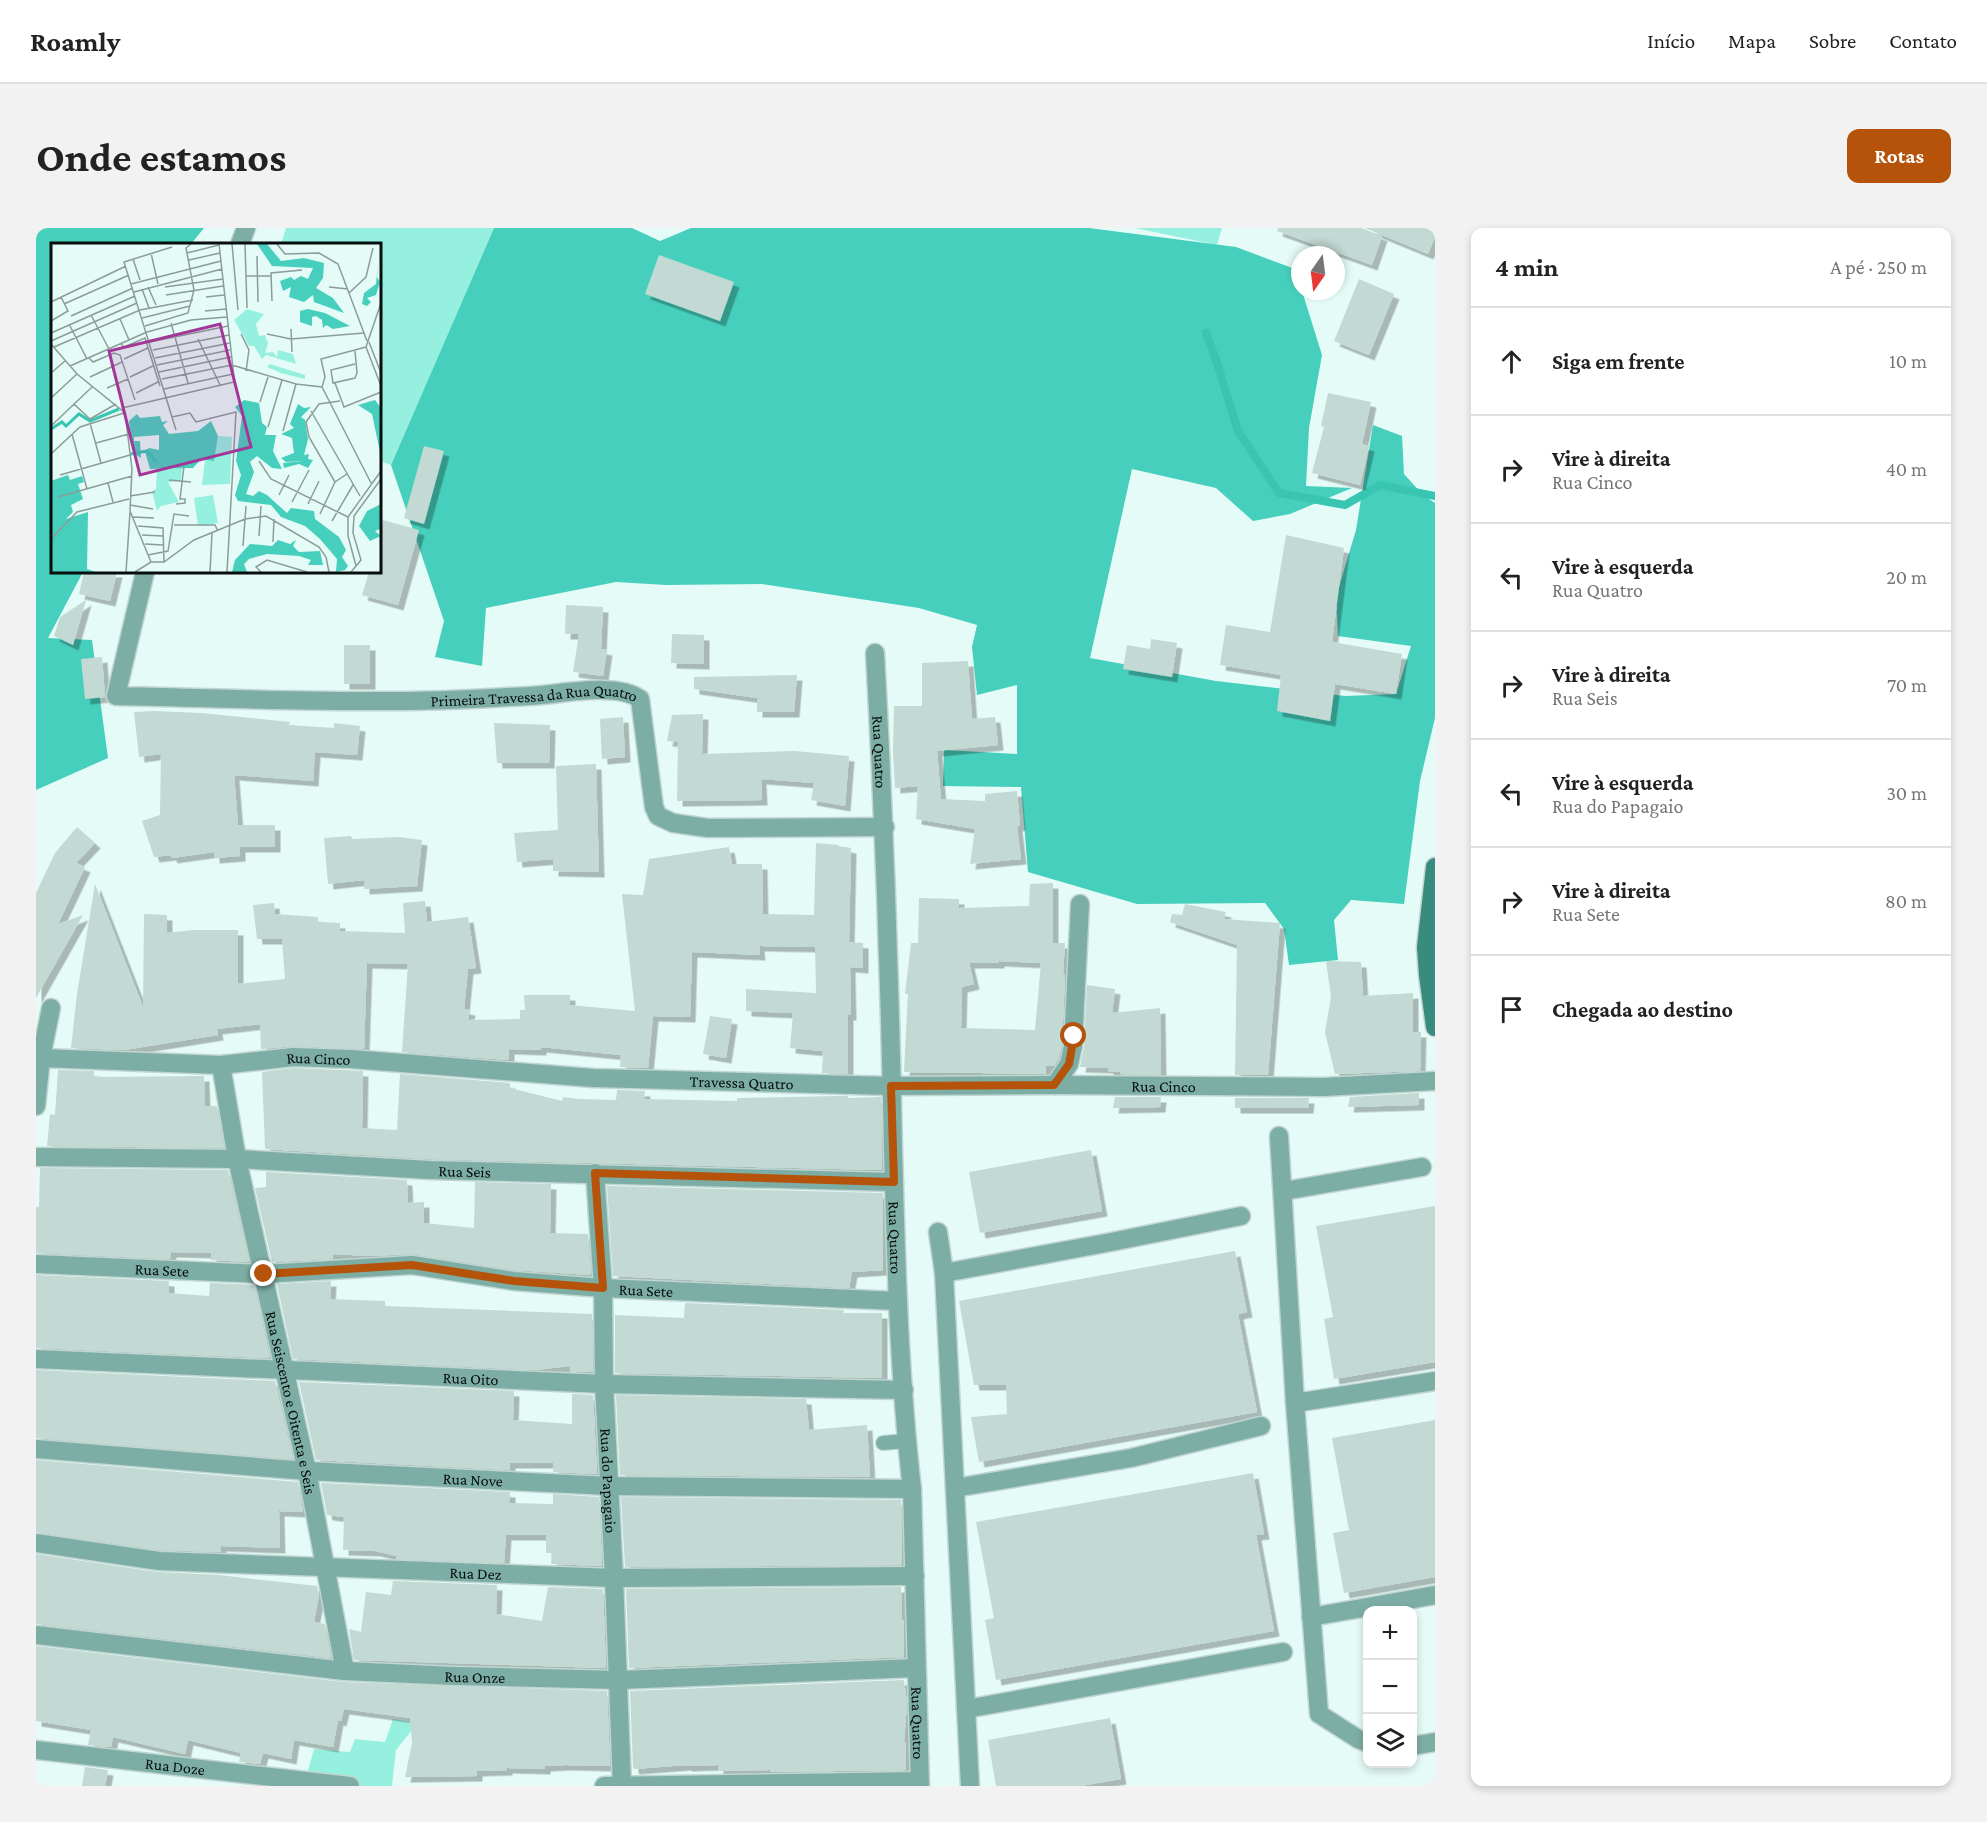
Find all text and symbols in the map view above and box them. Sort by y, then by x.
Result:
text: Roamly [30,26,120,57]
text: Início [1647,29,1695,53]
text: Mapa [1728,29,1776,53]
text: Sobre [1809,29,1856,53]
text: Contato [1889,29,1957,53]
button: Rotas [1847,129,1951,183]
text: Onde estamos [36,133,286,180]
inset map [51,243,381,573]
north arrow [1291,246,1345,300]
text: 4 min [1495,253,1559,282]
text: A pé · 250 m [1830,256,1927,278]
icon: ahead [1495,345,1528,378]
text: Siga em frente [1552,349,1685,374]
text: 10 m [1889,350,1927,372]
text: Vire à direita [1552,446,1671,471]
icon: right [1495,453,1528,486]
text: 40 m [1886,458,1927,480]
text: Rua Cinco [1552,471,1632,493]
text: Vire à esquerda [1552,554,1693,579]
icon: left [1495,561,1528,594]
text: 20 m [1886,566,1927,588]
text: Rua Quatro [1552,579,1643,601]
text: Vire à direita [1552,662,1671,687]
icon: right [1495,669,1528,702]
text: 70 m [1887,674,1927,696]
street label: Primeira Travessa da Rua Quatro [430,681,641,709]
text: Rua Seis [1552,687,1618,709]
street label: Rua Quatro [870,715,890,789]
text: Vire à esquerda [1552,770,1693,795]
icon: left [1495,777,1528,810]
text: 30 m [1886,782,1927,804]
text: Rua do Papagaio [1552,795,1683,817]
text: Vire à direita [1552,878,1671,903]
icon: right [1495,885,1528,918]
text: 80 m [1885,890,1927,912]
text: Rua Sete [1552,903,1620,925]
icon: arrive [1495,993,1528,1026]
text: Chegada ao destino [1552,997,1733,1022]
route start [1060,1022,1086,1048]
street label: Rua Cinco [285,1048,351,1067]
street label: Travessa Quatro [689,1072,794,1092]
street label: Rua Cinco [1131,1077,1196,1095]
street label: Rua Seis [438,1162,491,1180]
street label: Rua Quatro [886,1201,905,1274]
street label: Rua Sete [134,1260,189,1279]
route end [250,1260,276,1286]
street label: Rua Sete [618,1280,673,1300]
street label: Rua Seiscento e Oitenta e Seis [263,1309,320,1496]
street label: Rua Oito [442,1368,499,1388]
street label: Rua do Papagaio [598,1428,620,1534]
street label: Rua Nove [442,1469,503,1489]
street label: Rua Dez [449,1563,502,1582]
map controls [1363,1606,1417,1768]
button: + [1363,1606,1417,1660]
button: − [1363,1660,1417,1714]
street label: Rua Onze [444,1667,505,1686]
street label: Rua Quatro [909,1686,928,1760]
button: layers [1363,1714,1417,1768]
street label: Rua Doze [144,1754,206,1778]

